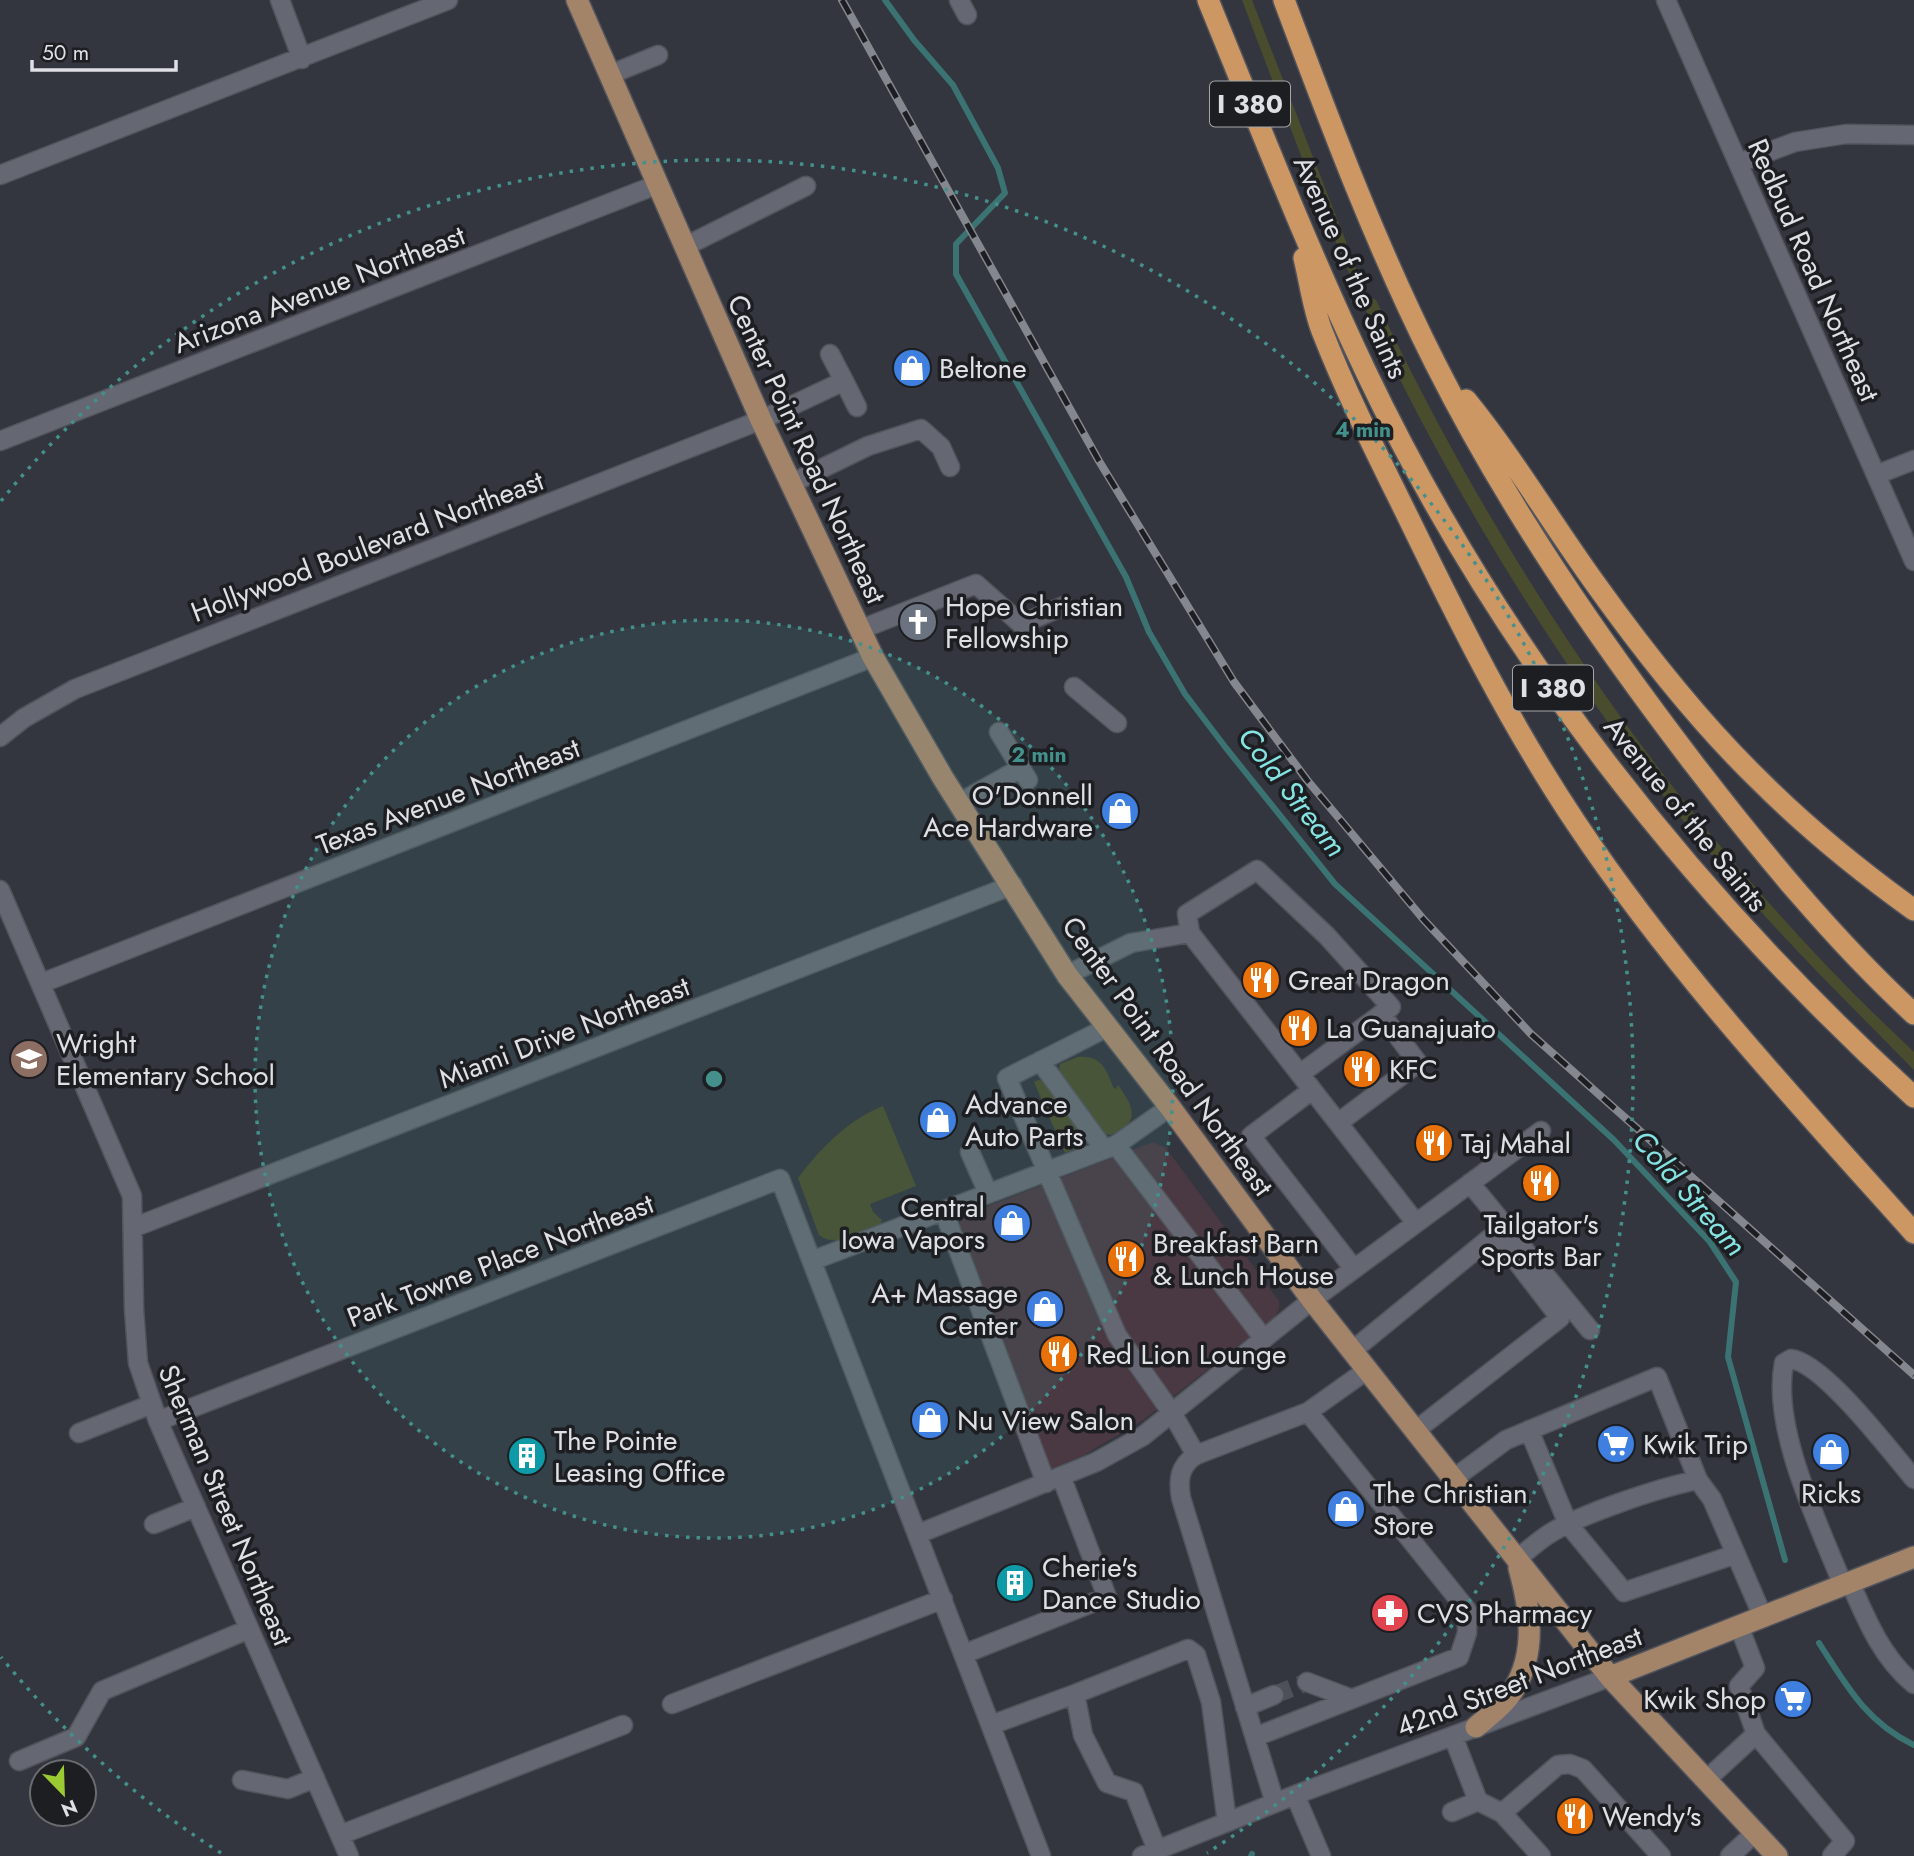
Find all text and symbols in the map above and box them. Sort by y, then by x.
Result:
scale bar [32,28,175,72]
text: 50 m [42,38,89,68]
road number: I 380 [1210,82,1290,127]
street label: Redbud Road Northeast [1737,132,1890,408]
street label: Avenue of the Saints [1283,149,1418,385]
street label: Arizona Avenue Northeast [167,215,471,364]
street label: Center Point Road Northeast [717,288,896,611]
shop icon: Beltone [891,347,933,389]
place label: Beltone [939,348,1027,389]
text: 4 min [1335,415,1391,445]
street label: Hollywood Boulevard Northeast [185,460,550,633]
place label: Hope Christian Fellowship [945,586,1123,659]
church icon: Hope Christian Fellowship [897,601,939,643]
road number: I 380 [1513,666,1593,710]
street label: Avenue of the Saints [1594,708,1777,921]
water label: Cold Stream [1228,717,1357,866]
street label: Texas Avenue Northeast [311,727,586,866]
text: 2 min [1011,740,1067,770]
place label: O'Donnell Ace Hardware [923,775,1093,848]
shop icon: O'Donnell Ace Hardware [1099,790,1141,832]
street label: Center Point Road Northeast [1052,908,1283,1205]
restaurant icon: Great Dragon [1240,959,1282,1001]
place label: Great Dragon [1288,960,1450,1001]
street label: Miami Drive Northeast [433,966,696,1099]
restaurant icon: La Guanajuato [1278,1007,1320,1049]
place label: La Guanajuato [1326,1008,1496,1049]
place label: Wright Elementary School [56,1023,275,1096]
school or university icon: Wright Elementary School [8,1038,50,1080]
restaurant icon: KFC [1341,1048,1383,1090]
place label: KFC [1389,1049,1438,1090]
centre of rings [702,1067,726,1091]
place label: Advance Auto Parts [965,1084,1084,1157]
shop icon: Advance Auto Parts [917,1099,959,1141]
water label: Cold Stream [1622,1120,1756,1265]
restaurant icon: Taj Mahal [1413,1122,1455,1164]
place label: Taj Mahal [1461,1123,1571,1164]
restaurant icon: Tailgator's Sports Bar [1520,1162,1562,1204]
street label: Park Towne Place Northeast [341,1183,660,1338]
place label: Central Iowa Vapors [841,1187,985,1260]
shop icon: Central Iowa Vapors [991,1202,1033,1244]
place label: Tailgator's Sports Bar [1480,1204,1602,1277]
place label: Breakfast Barn & Lunch House [1153,1223,1334,1296]
restaurant icon: Breakfast Barn & Lunch House [1105,1238,1147,1280]
place label: A+ Massage Center [871,1273,1018,1346]
shop icon: A+ Massage Center [1024,1288,1066,1330]
restaurant icon: Red Lion Lounge [1038,1333,1080,1375]
place label: Red Lion Lounge [1086,1334,1286,1375]
street label: Sherman Street Northeast [148,1358,303,1652]
shop icon: Nu View Salon [909,1399,951,1441]
place label: Nu View Salon [957,1400,1134,1441]
place label: The Pointe Leasing Office [554,1420,725,1493]
supermarket icon: Kwik Trip [1595,1423,1637,1465]
place label: Kwik Trip [1643,1424,1748,1465]
shop icon: Ricks [1810,1431,1852,1473]
building icon: The Pointe Leasing Office [506,1435,548,1477]
place label: The Christian Store [1373,1473,1528,1546]
place label: Ricks [1801,1473,1861,1514]
shop icon: The Christian Store [1325,1488,1367,1530]
place label: Cherie's Dance Studio [1042,1547,1201,1620]
building icon: Cherie's Dance Studio [994,1562,1036,1604]
pharmacy icon: CVS Pharmacy [1369,1592,1411,1634]
place label: CVS Pharmacy [1417,1593,1593,1634]
street label: 42nd Street Northeast [1390,1616,1648,1747]
supermarket icon: Kwik Shop [1772,1678,1814,1720]
place label: Kwik Shop [1643,1679,1766,1720]
north arrow [28,1758,98,1828]
text: N [57,1793,82,1824]
restaurant icon: Wendy's [1554,1795,1596,1837]
place label: Wendy's [1602,1796,1701,1837]

